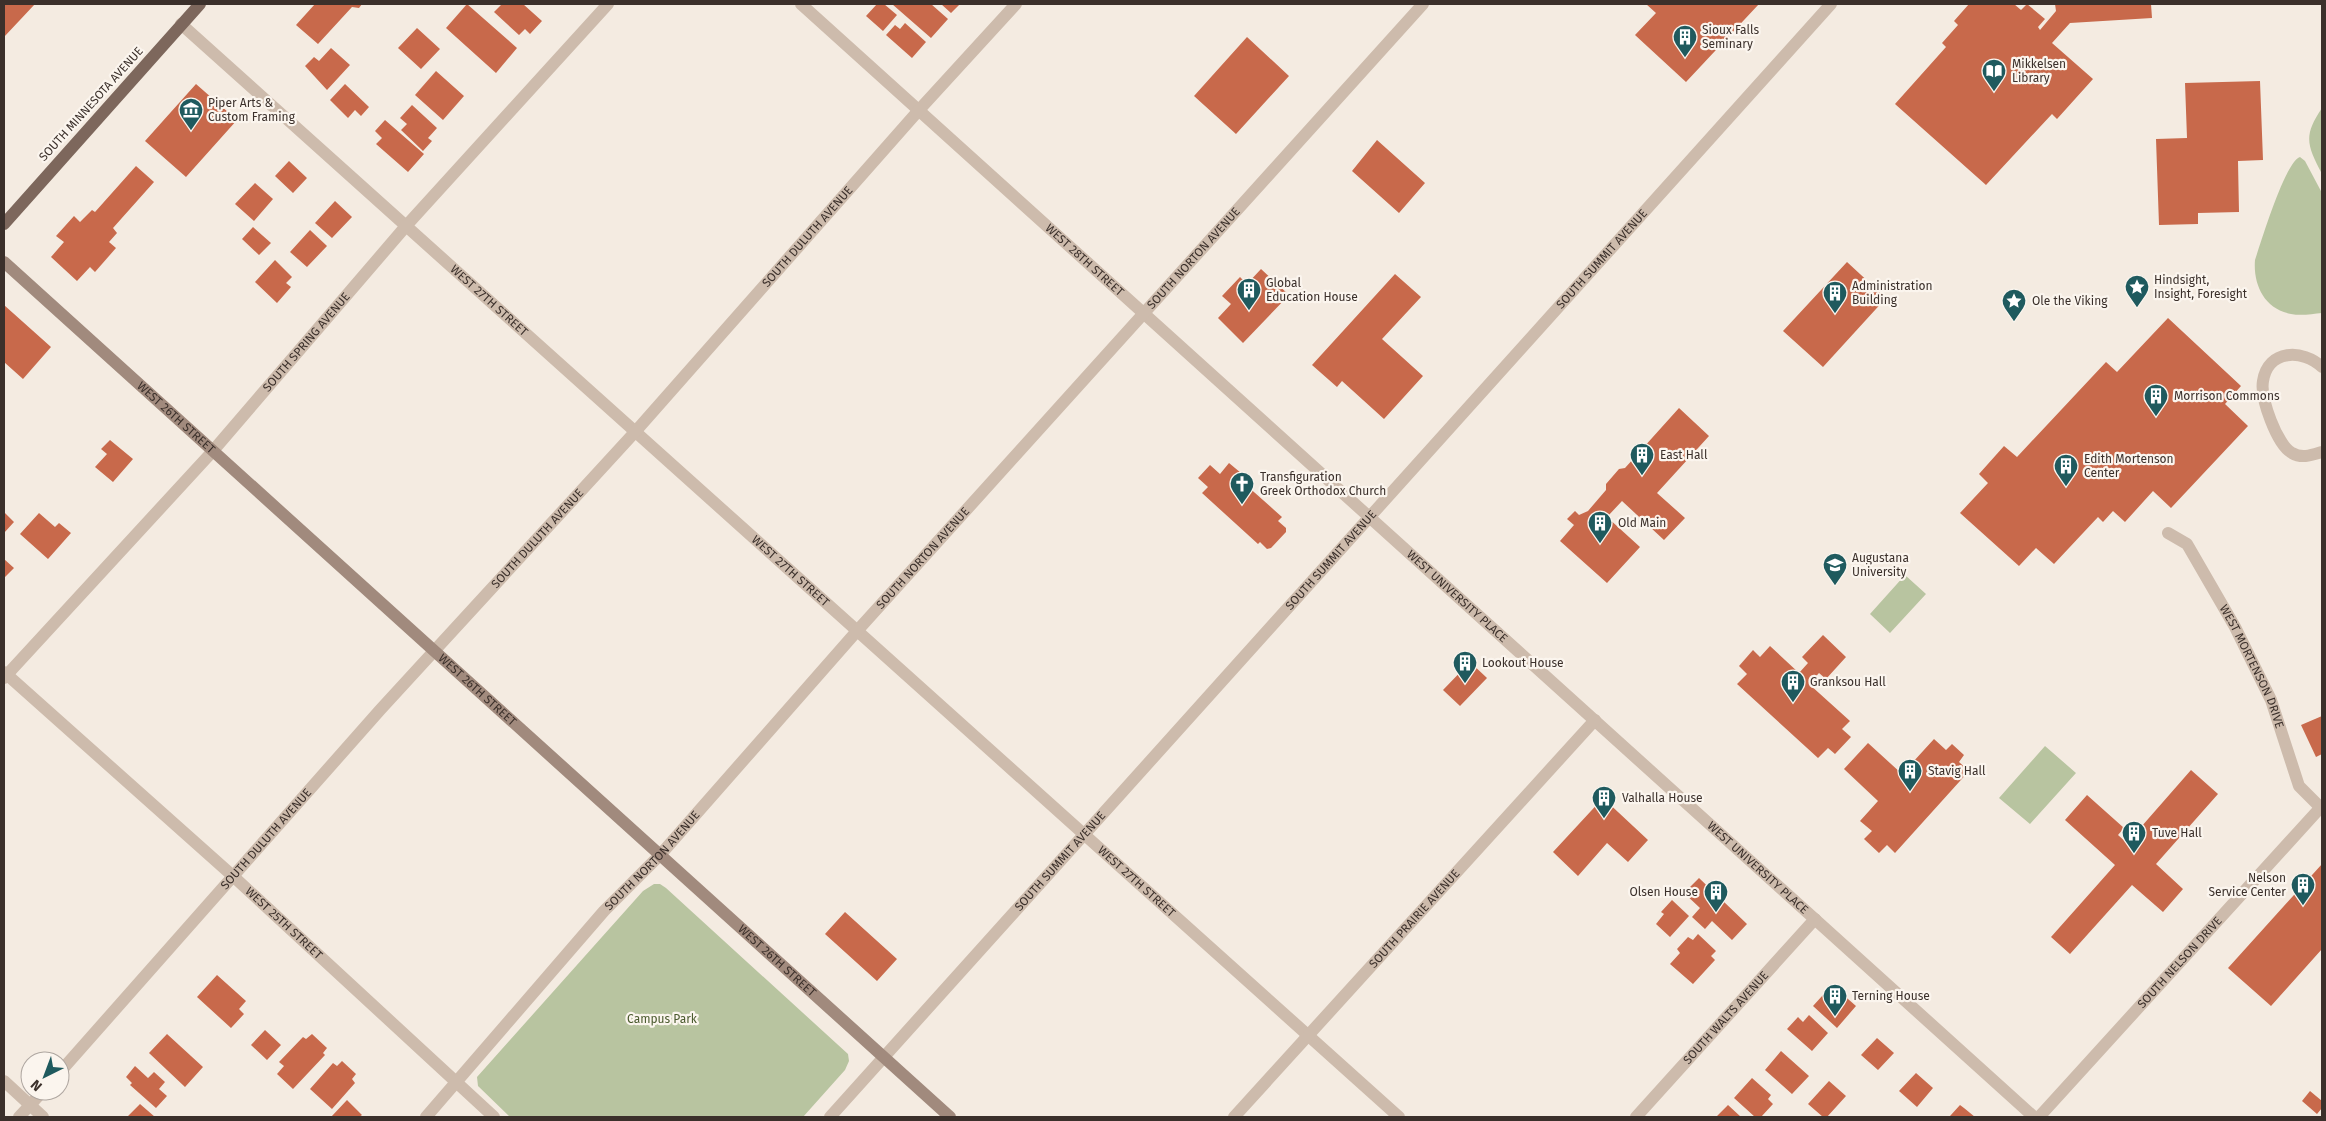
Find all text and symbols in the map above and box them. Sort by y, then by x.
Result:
place label: Sioux Falls Seminary [1702,23,1760,51]
building icon: Sioux Falls Seminary [1672,24,1698,58]
street label: SOUTH MINNESOTA AVENUE [36,44,146,164]
place label: Mikkelsen Library [2012,57,2066,85]
library icon: Mikkelsen Library [1981,58,2007,92]
place label: Piper Arts & Custom Framing [208,96,296,124]
museum icon: Piper Arts & Custom Framing [178,97,204,131]
street label: SOUTH DULUTH AVENUE [759,183,856,290]
street label: SOUTH NORTON AVENUE [1144,205,1243,312]
street label: SOUTH SUMMIT AVENUE [1553,206,1650,312]
street label: WEST 28TH STREET [1043,221,1127,299]
street label: WEST 27TH STREET [447,262,531,339]
place label: Hindsight, Insight, Foresight [2154,273,2248,301]
place icon: Hindsight, Insight, Foresight [2124,274,2150,308]
place label: Global Education House [1266,276,1358,304]
building icon: Global Education House [1236,277,1262,311]
place label: Administration Building [1852,279,1933,307]
building icon: Administration Building [1822,280,1848,314]
place icon: Ole the Viking [2001,288,2027,322]
street label: SOUTH SPRING AVENUE [260,290,353,394]
place label: Ole the Viking [2032,294,2108,308]
street label: WEST 26TH STREET [134,379,219,457]
building icon: Morrison Commons [2143,383,2169,417]
place label: Morrison Commons [2174,389,2280,403]
building icon: East Hall [1629,442,1655,476]
place label: East Hall [1660,448,1708,462]
place label: Edith Mortenson Center [2084,452,2174,480]
building icon: Edith Mortenson Center [2053,453,2079,487]
place label: Transfiguration Greek Orthodox Church [1260,470,1386,498]
church icon: Transfiguration Greek Orthodox Church [1229,471,1255,505]
street label: SOUTH DULUTH AVENUE [488,486,586,591]
street label: SOUTH NORTON AVENUE [873,504,972,612]
street label: SOUTH SUMMIT AVENUE [1283,507,1379,613]
building icon: Old Main [1587,510,1613,544]
place label: Old Main [1618,516,1666,530]
street label: WEST 27TH STREET [749,533,833,610]
street label: WEST UNIVERSITY PLACE [1404,547,1510,645]
place label: Augustana University [1852,551,1909,579]
school or university icon: Augustana University [1822,552,1848,586]
street label: WEST MORTENSON DRIVE [2217,602,2287,730]
building icon: Lookout House [1452,650,1478,684]
street label: WEST 26TH STREET [436,651,520,729]
place label: Lookout House [1482,656,1564,670]
building icon: Granksou Hall [1780,669,1806,703]
place label: Granksou Hall [1810,675,1886,689]
building icon: Stavig Hall [1897,758,1923,792]
place label: Stavig Hall [1928,764,1986,778]
building icon: Valhalla House [1591,785,1617,819]
street label: SOUTH DULUTH AVENUE [218,786,314,892]
place label: Valhalla House [1622,791,1703,805]
street label: SOUTH NORTON AVENUE [602,808,703,913]
street label: SOUTH SUMMIT AVENUE [1012,809,1108,914]
street label: WEST UNIVERSITY PLACE [1705,819,1811,917]
building icon: Tuve Hall [2121,820,2147,854]
place label: Tuve Hall [2152,826,2202,840]
street label: WEST 27TH STREET [1095,843,1179,921]
street label: SOUTH PRAIRIE AVENUE [1366,867,1463,971]
place label: Nelson Service Center [2208,871,2286,899]
building icon: Nelson Service Center [2290,872,2316,906]
building icon: Olsen House [1703,879,1729,913]
street label: WEST 25TH STREET [242,884,326,963]
place label: Olsen House [1630,885,1698,899]
street label: SOUTH NELSON DRIVE [2135,914,2225,1011]
street label: WEST 26TH STREET [735,922,819,1000]
street label: SOUTH WALTS AVENUE [1680,968,1771,1067]
building icon: Terning House [1822,983,1848,1017]
place label: Terning House [1852,989,1930,1003]
park label: Campus Park [627,1012,698,1026]
north arrow [20,1051,70,1101]
text: N [27,1076,46,1095]

